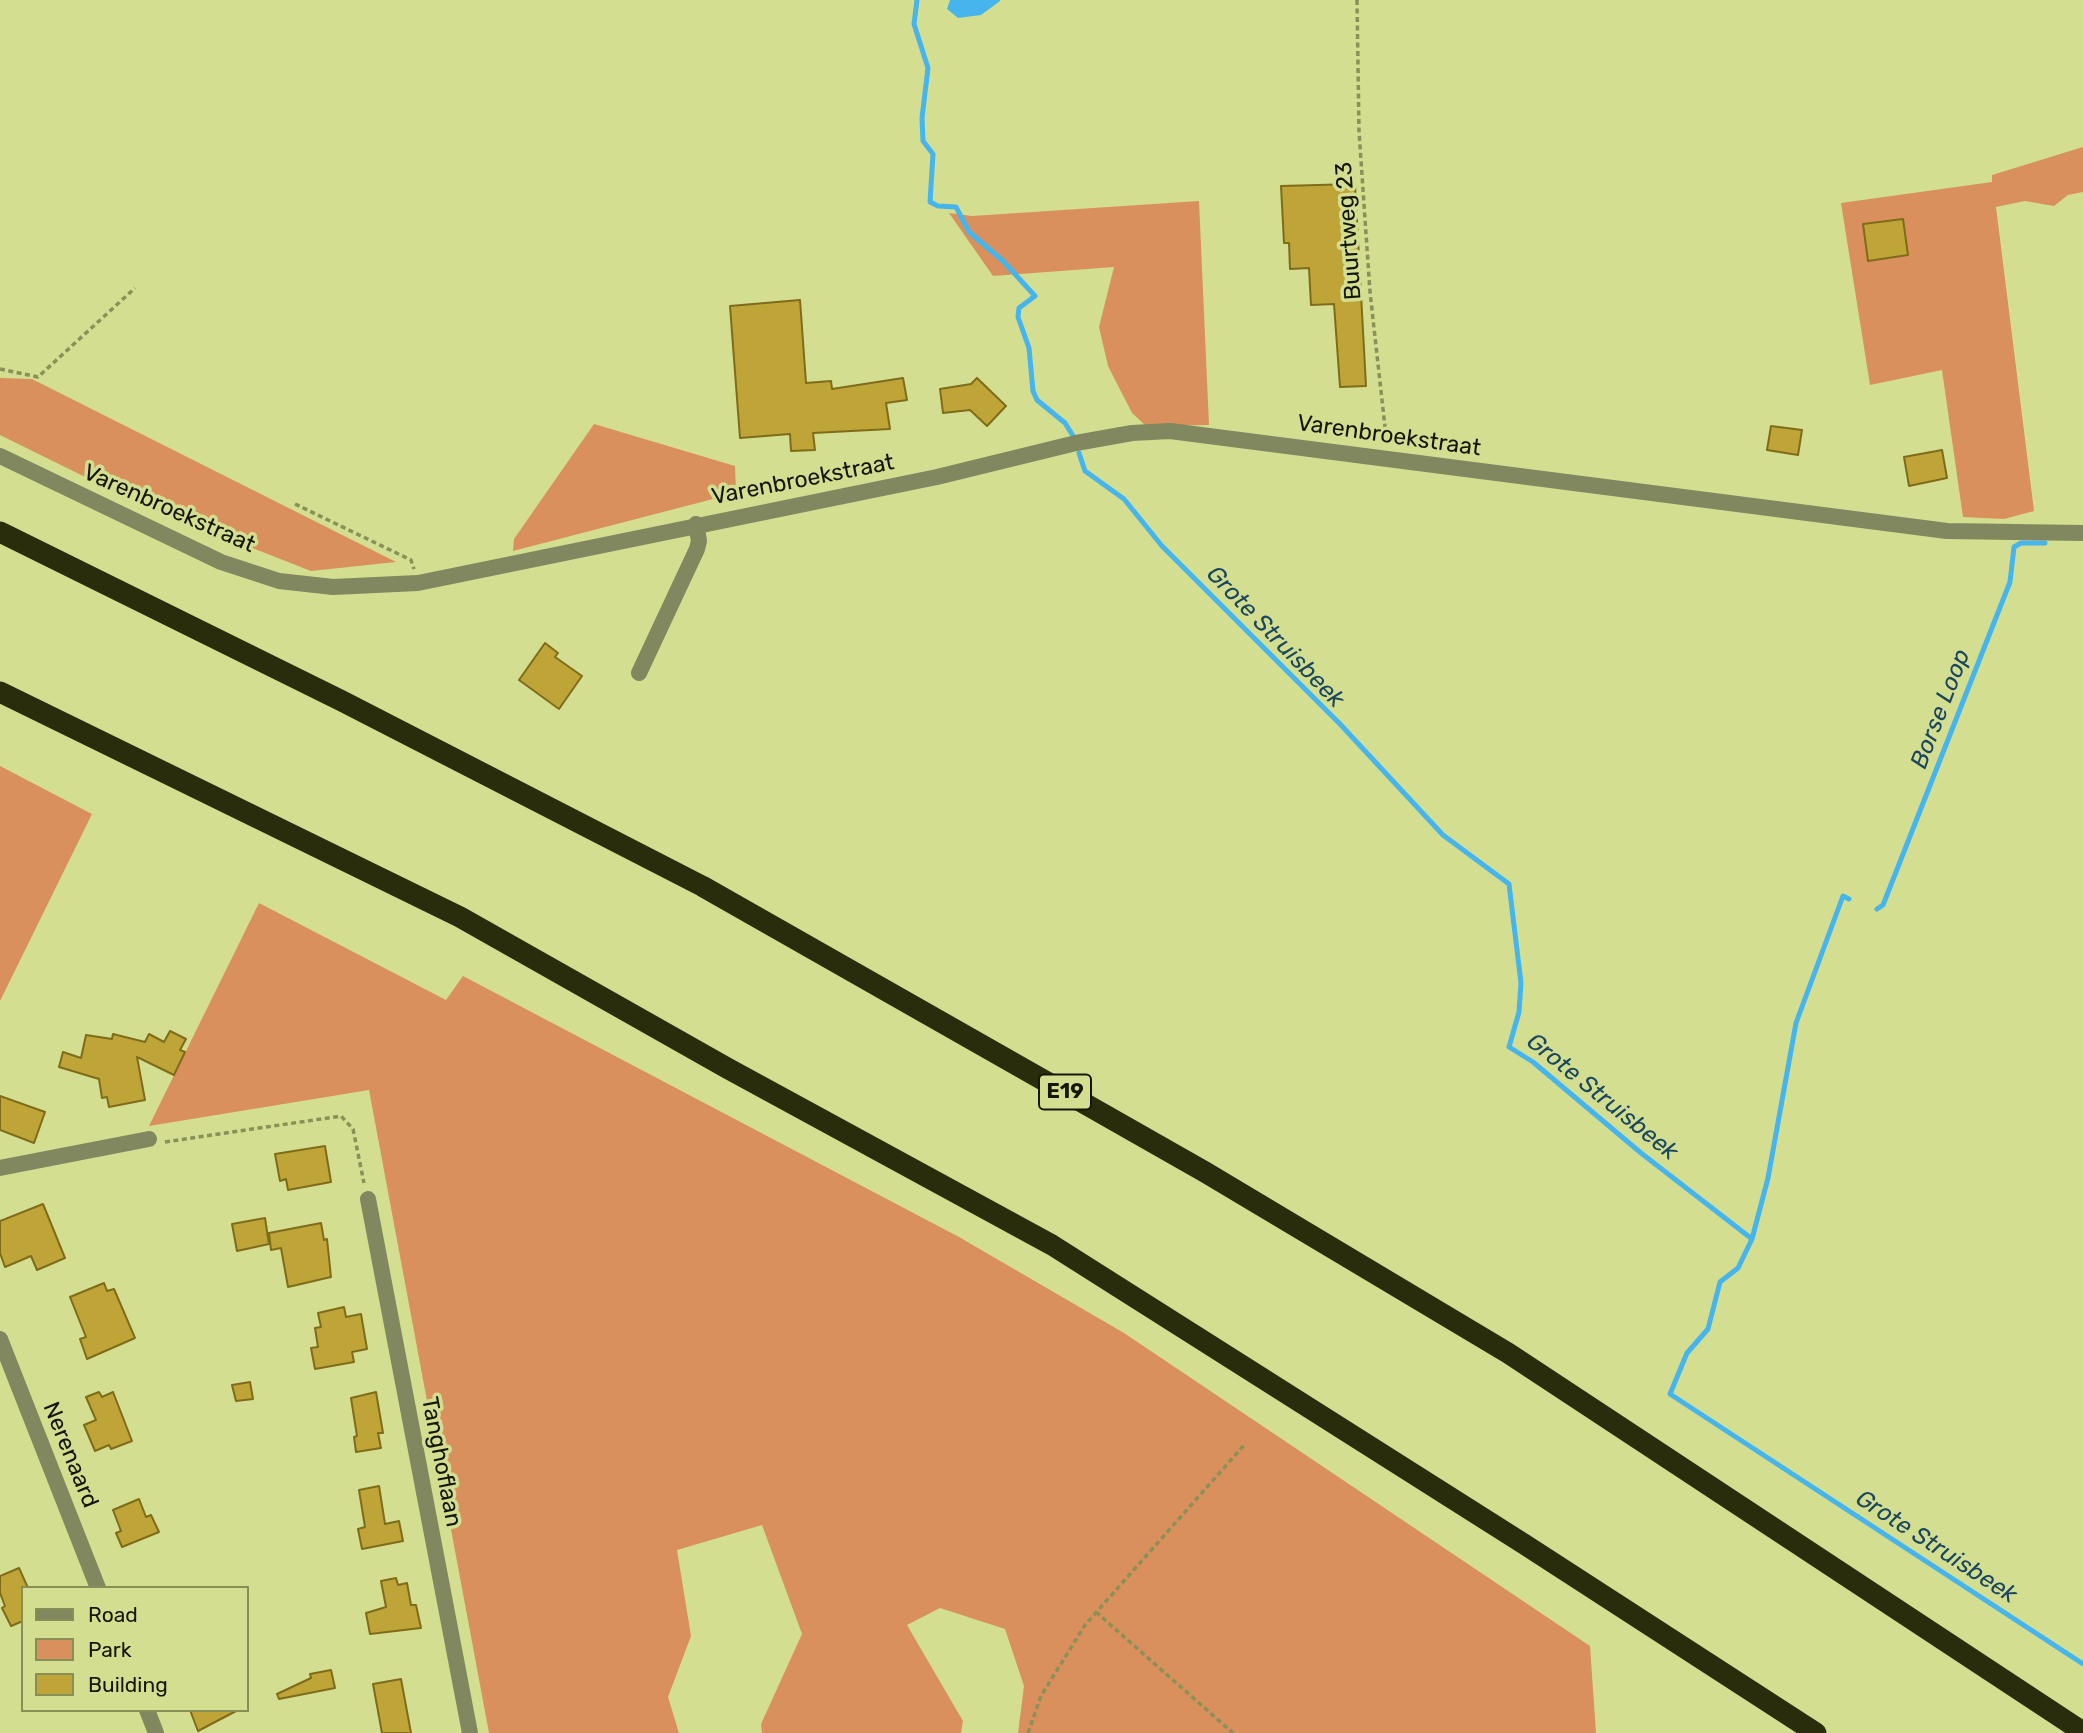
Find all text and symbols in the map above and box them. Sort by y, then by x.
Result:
street label: Buurtweg 23 [1330,161,1368,301]
street label: Varenbroekstraat [1295,409,1483,463]
street label: Varenbroekstraat [709,449,897,511]
street label: Varenbroekstraat [79,459,259,559]
water label: Grote Struisbeek [1200,560,1350,714]
water label: Borse Loop [1905,645,1977,773]
water label: Grote Struisbeek [1520,1027,1684,1167]
road number: E19 [1039,1074,1091,1110]
street label: Tanghoflaan [415,1395,467,1529]
street label: Nerenaard [36,1398,104,1512]
water label: Grote Struisbeek [1850,1484,2022,1610]
legend [21,1586,248,1712]
text: Road [88,1602,138,1627]
text: Park [88,1637,132,1662]
text: Building [88,1672,168,1697]

